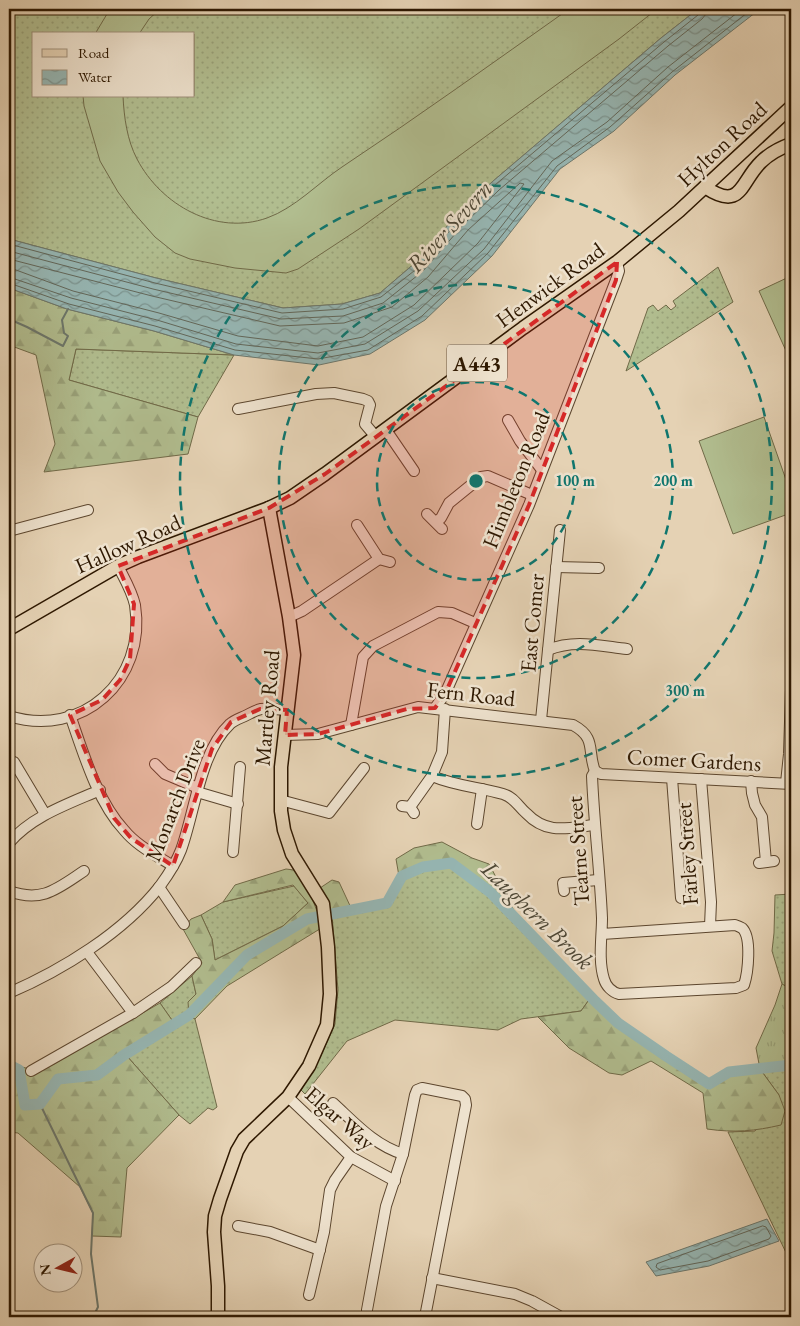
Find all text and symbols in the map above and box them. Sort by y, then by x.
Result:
legend [32,32,195,98]
text: Road [78,43,110,62]
text: Water [78,67,112,86]
street label: Hylton Road [671,94,774,193]
water label: River Severn [399,173,499,279]
street label: Henwick Road [490,235,611,334]
road number: A443 [447,344,507,382]
street label: Himbleton Road [475,407,557,553]
text: 100 m [555,471,595,490]
text: 200 m [653,471,693,490]
centre of rings [467,472,485,490]
street label: Hallow Road [70,507,186,580]
street label: East Comer [513,572,551,673]
street label: Martley Road [247,648,287,767]
street label: Fern Road [425,675,517,713]
text: 300 m [665,681,705,700]
street label: Monarch Drive [138,734,212,866]
street label: Comer Gardens [626,742,762,778]
street label: Tearne Street [560,795,596,907]
street label: Farley Street [669,802,705,906]
water label: Laughern Brook [474,853,601,977]
street label: Elgar Way [299,1080,381,1157]
north arrow [32,1244,82,1294]
text: N [35,1262,55,1277]

